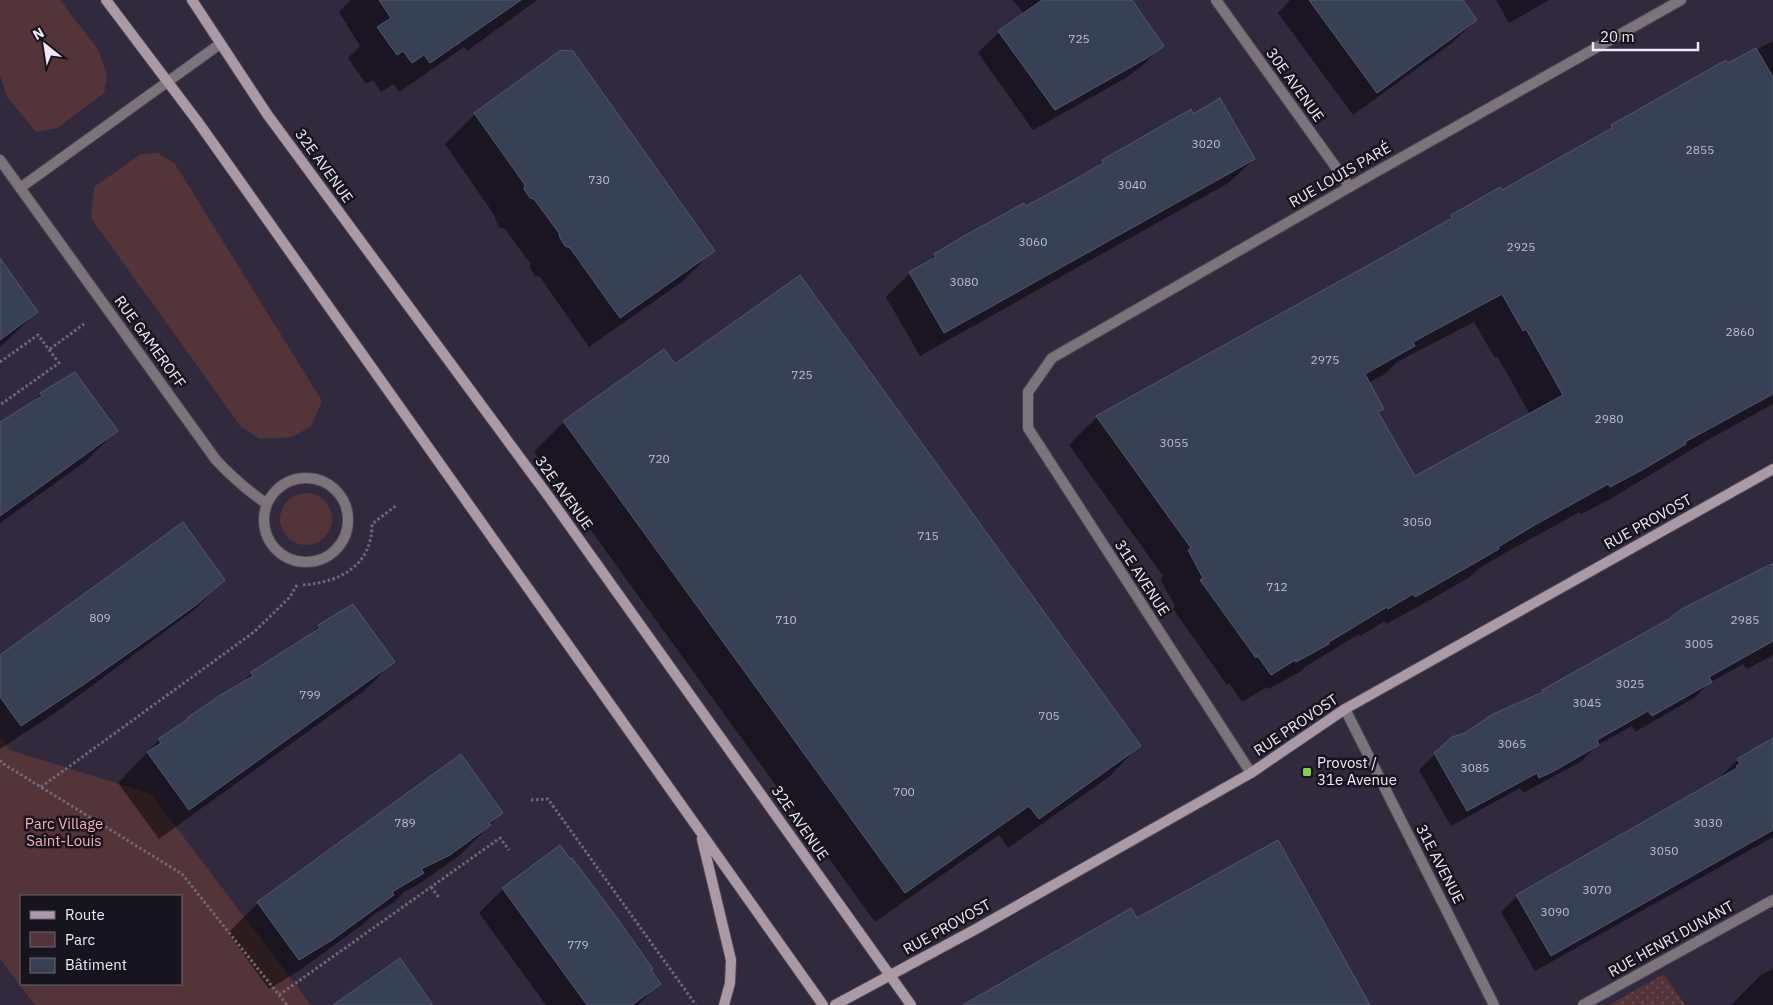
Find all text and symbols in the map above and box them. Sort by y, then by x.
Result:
north arrow [20,20,70,70]
scale bar [1593,20,1698,52]
text: N [30,23,47,44]
text: 20 m [1600,27,1635,46]
house number: 725 [1068,31,1090,46]
street label: 30E AVENUE [1262,44,1329,125]
street label: 32E AVENUE [291,125,358,206]
house number: 3020 [1192,136,1220,151]
street label: RUE LOUIS PARÉ [1285,138,1394,211]
house number: 2855 [1686,142,1714,157]
house number: 730 [588,172,610,187]
house number: 3040 [1118,177,1146,192]
house number: 3060 [1019,234,1047,249]
house number: 2925 [1507,239,1535,254]
house number: 3080 [950,274,978,289]
street label: RUE GAMEROFF [110,292,190,392]
house number: 2860 [1726,324,1754,339]
house number: 2975 [1311,352,1339,367]
house number: 725 [791,367,813,382]
house number: 2980 [1595,411,1623,426]
house number: 3055 [1160,435,1188,450]
house number: 720 [648,451,670,466]
street label: 32E AVENUE [531,452,598,533]
street label: RUE PROVOST [1601,489,1695,554]
house number: 3050 [1403,514,1431,529]
house number: 715 [917,528,939,543]
street label: 31E AVENUE [1111,536,1174,619]
house number: 712 [1266,579,1288,594]
house number: 809 [89,610,111,625]
house number: 710 [775,612,797,627]
house number: 2985 [1731,612,1759,627]
house number: 3005 [1685,636,1713,651]
house number: 3025 [1616,676,1644,691]
house number: 799 [299,687,321,702]
street label: RUE PROVOST [1250,689,1342,760]
house number: 3045 [1573,695,1601,710]
house number: 705 [1038,708,1060,723]
house number: 3065 [1498,736,1526,751]
place label: Provost / 31e Avenue [1317,753,1397,789]
house number: 3085 [1461,760,1489,775]
marker: Provost / 31e Avenue [1301,766,1313,778]
street label: 32E AVENUE [768,782,833,864]
house number: 700 [893,784,915,799]
park label: Parc Village Saint-Louis [25,814,103,850]
house number: 789 [394,815,416,830]
house number: 3030 [1694,815,1722,830]
street label: 31E AVENUE [1412,821,1469,907]
house number: 3050 [1650,843,1678,858]
house number: 3070 [1583,882,1611,897]
street label: RUE PROVOST [900,894,994,959]
legend [20,895,182,985]
street label: RUE HENRI DUNANT [1605,896,1737,981]
house number: 3090 [1541,904,1569,919]
text: Route [65,905,105,924]
text: Parc [65,930,95,949]
house number: 779 [567,937,589,952]
text: Bâtiment [65,955,127,974]

